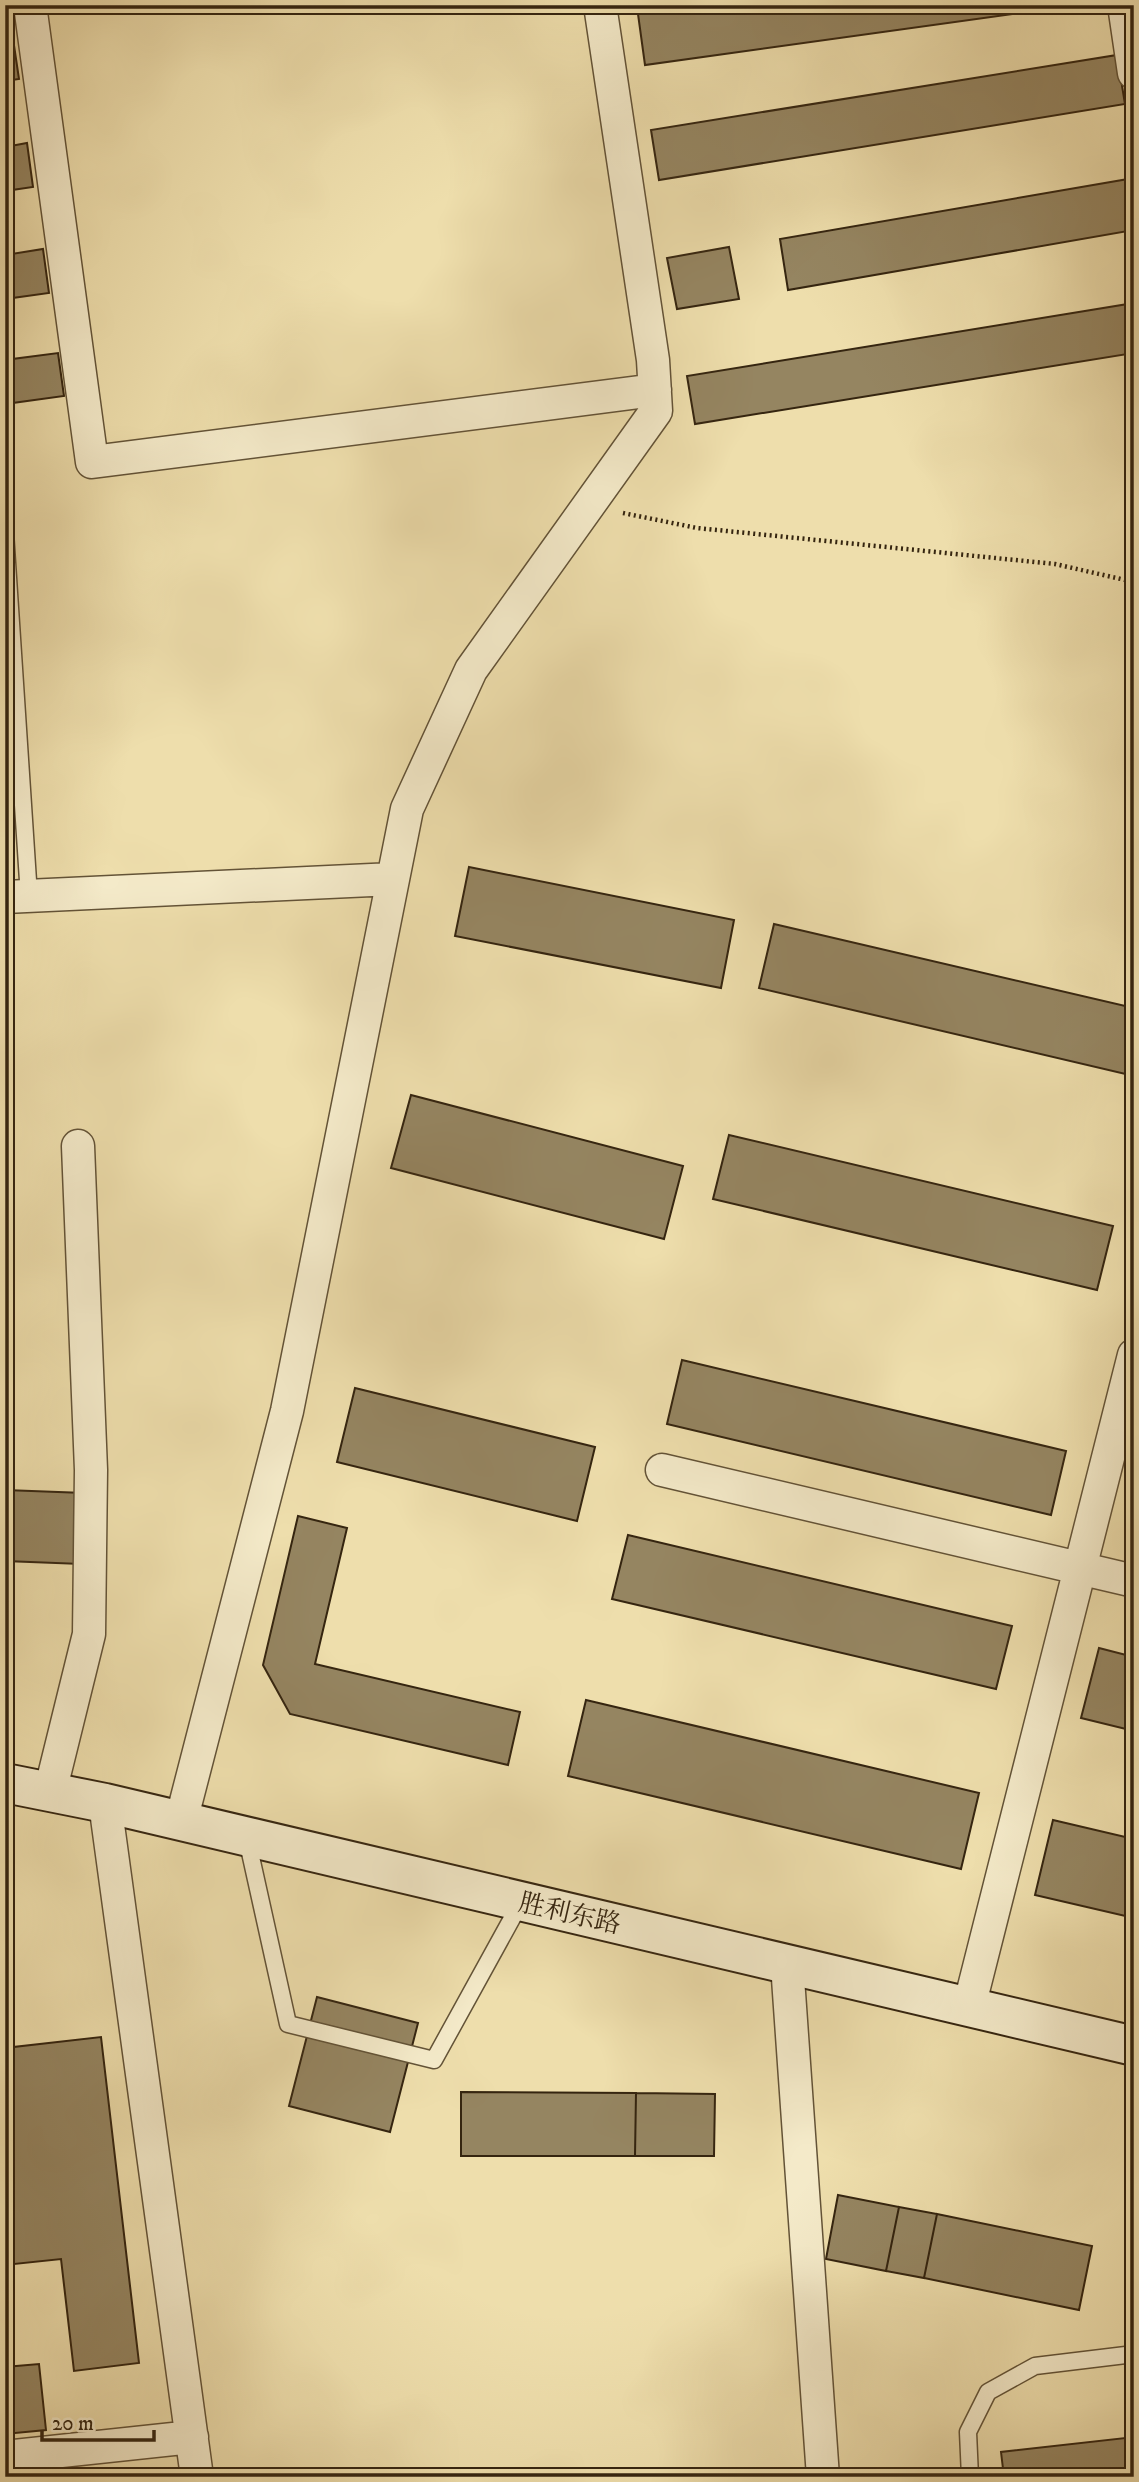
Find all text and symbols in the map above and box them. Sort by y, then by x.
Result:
street label: 胜利东路 [515,1887,624,1942]
scale bar [42,2398,154,2442]
text: 20 m [52,2411,94,2437]

